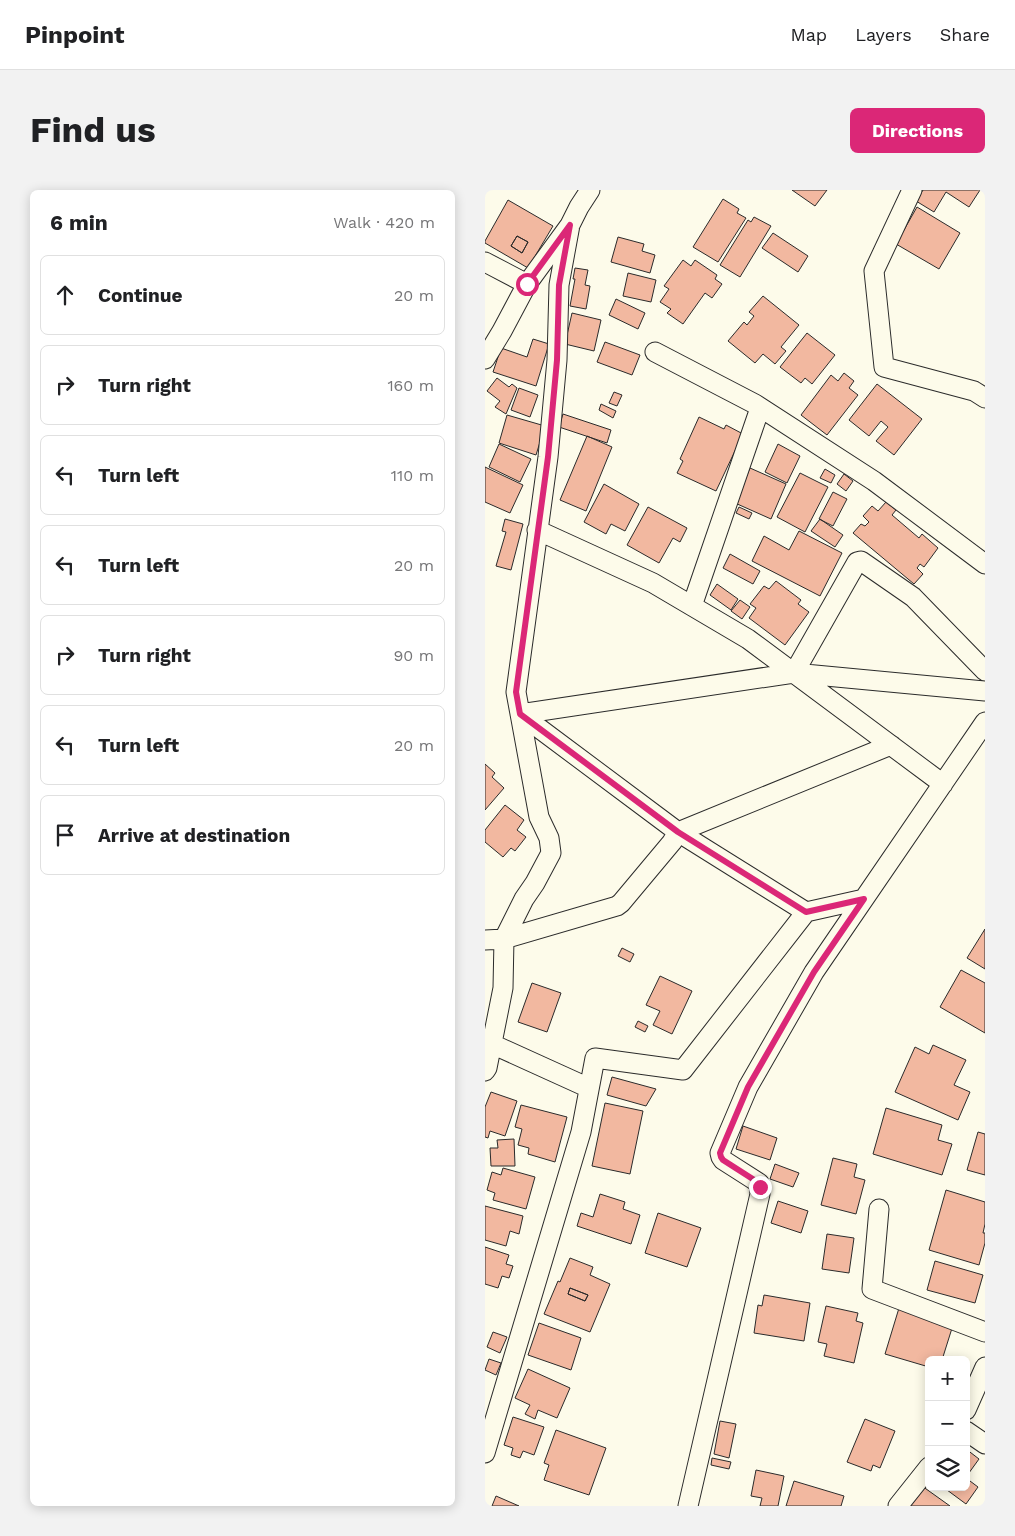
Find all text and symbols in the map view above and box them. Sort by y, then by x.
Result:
text: Pinpoint [25,21,125,49]
text: Map [790,24,827,45]
text: Layers [855,24,912,45]
text: Share [940,24,990,45]
button: Directions [850,108,985,153]
text: Find us [30,109,156,151]
text: 6 min [50,210,108,235]
text: Walk · 420 m [333,213,435,232]
route start [516,273,539,296]
icon: ahead [51,281,79,309]
text: Continue [98,284,182,307]
text: 20 m [394,286,434,305]
icon: right [51,371,79,399]
text: Turn right [98,374,191,397]
text: 160 m [387,376,434,395]
icon: left [51,461,79,489]
text: Turn left [98,464,179,487]
text: 110 m [391,466,434,485]
icon: left [51,551,79,579]
text: Turn left [98,554,179,577]
text: 20 m [394,556,434,575]
icon: right [51,641,79,669]
text: Turn right [98,644,191,667]
text: 90 m [393,646,434,665]
icon: left [51,731,79,759]
text: Turn left [98,734,179,757]
text: 20 m [394,736,434,755]
icon: arrive [51,821,79,849]
text: Arrive at destination [98,824,290,847]
route end [749,1176,772,1199]
map controls [925,1356,970,1491]
button: + [925,1356,970,1401]
button: − [925,1401,970,1446]
button: layers [925,1446,970,1491]

